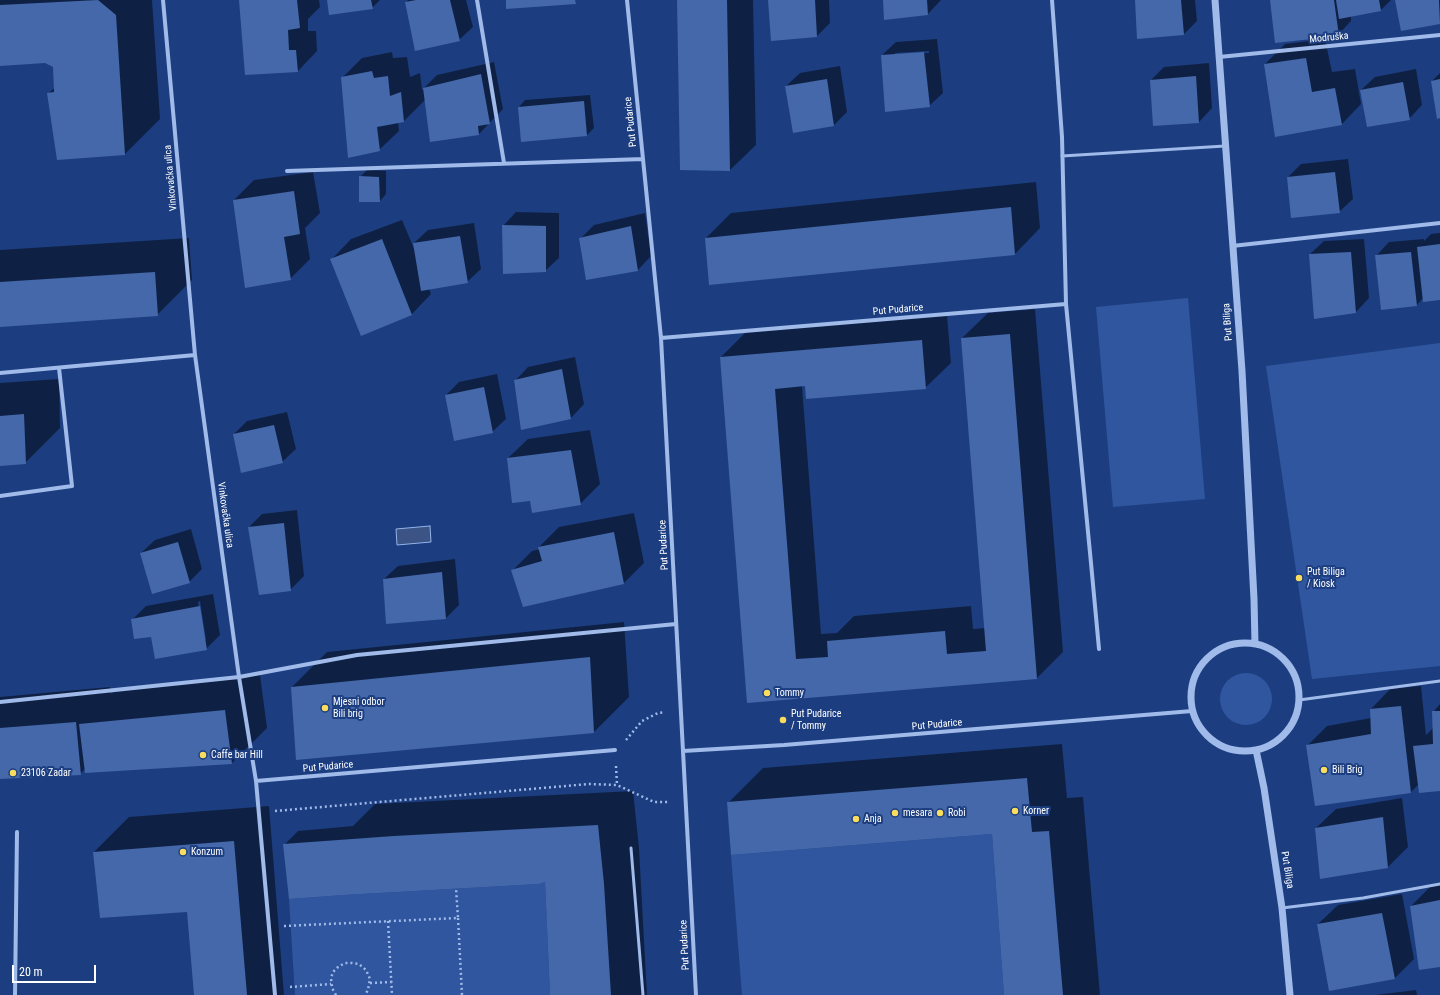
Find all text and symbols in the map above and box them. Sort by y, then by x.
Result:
street label: Modruška [1309,30,1349,46]
street label: Put Pudarice [622,96,640,148]
street label: Vinkovačka ulica [162,144,180,212]
street label: Put Pudarice [872,302,924,318]
street label: Put Biliga [1221,303,1235,341]
street label: Vinkovačka ulica [214,481,236,549]
street label: Put Pudarice [657,520,671,570]
place label: Put Biliga / Kiosk [1307,566,1345,590]
marker: Put Biliga / Kiosk [1294,573,1304,583]
place label: Tommy [775,687,804,699]
marker: Tommy [762,688,772,698]
place label: Mjesni odbor Bili brig [333,696,384,720]
marker: Mjesni odbor Bili brig [320,703,330,713]
place label: Put Pudarice / Tommy [791,708,841,732]
marker: Put Pudarice / Tommy [778,715,788,725]
street label: Put Pudarice [911,717,963,733]
place label: Caffe bar Hill [211,749,263,761]
marker: Caffe bar Hill [198,750,208,760]
street label: Put Pudarice [302,759,354,775]
place label: Bili Brig [1332,764,1362,776]
marker: Bili Brig [1319,765,1329,775]
place label: 23106 Zadar [21,767,71,779]
marker: 23106 Zadar [8,768,18,778]
place label: Korner [1023,805,1049,817]
marker: Korner [1010,806,1020,816]
place label: mesara [903,807,932,819]
place label: Robi [948,807,966,819]
marker: mesara [890,808,900,818]
marker: Robi [935,808,945,818]
place label: Anja [864,813,882,825]
marker: Anja [851,814,861,824]
place label: Konzum [191,846,223,858]
marker: Konzum [178,847,188,857]
street label: Put Biliga [1278,850,1296,890]
street label: Put Pudarice [678,920,692,970]
scale bar [14,957,98,983]
text: 20 m [19,965,43,979]

